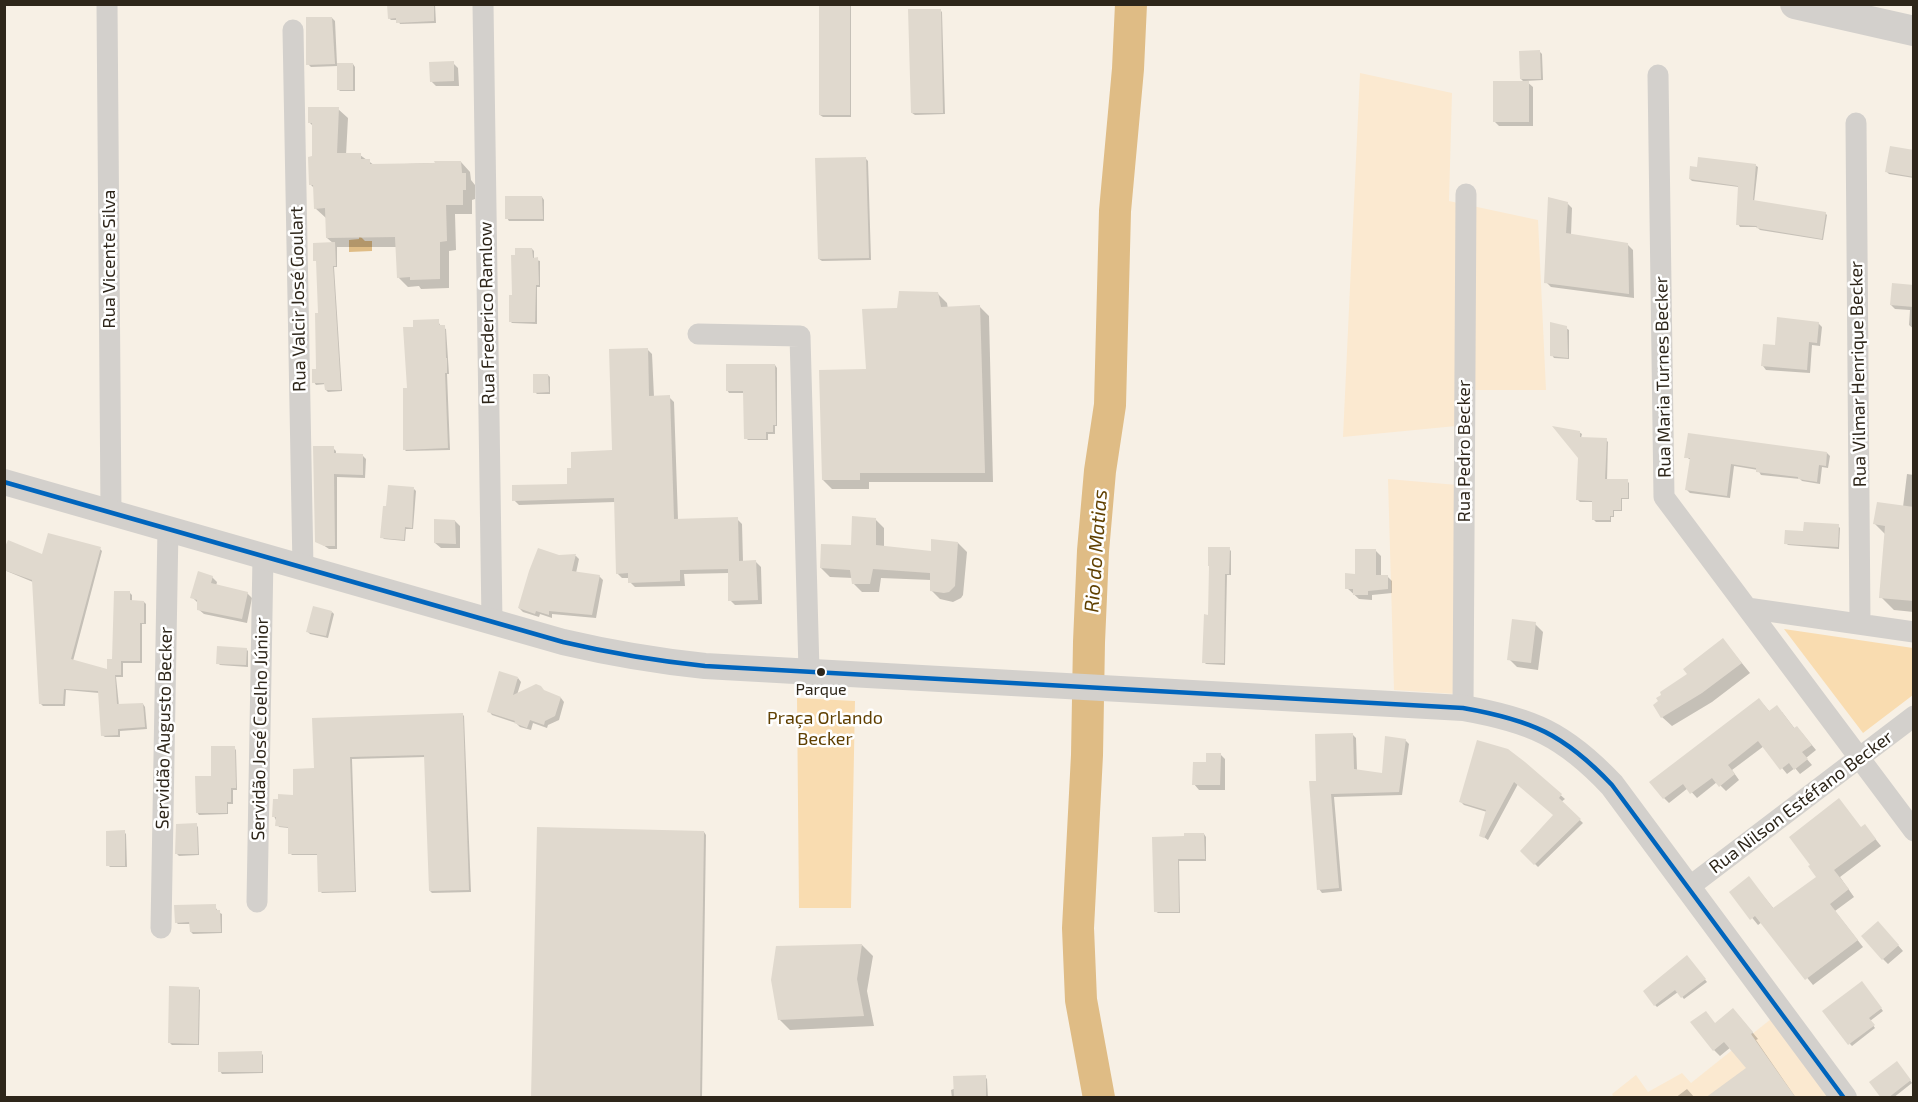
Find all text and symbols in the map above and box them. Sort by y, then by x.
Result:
street label: Rua Vicente Silva [98,190,120,328]
street label: Rua Valcir José Goulart [286,206,310,392]
street label: Rua Frederico Ramlow [475,221,499,405]
street label: Rua Vilmar Henrique Becker [1845,261,1871,487]
street label: Rua Maria Turnes Becker [1650,276,1676,478]
street label: Rua Pedro Becker [1453,380,1475,522]
water label: Rio do Matias [1080,489,1112,613]
street label: Servidão José Coelho Júnior [247,617,273,841]
street label: Servidão Augusto Becker [151,626,177,830]
marker: Parque [815,666,827,678]
place label: Parque [795,680,847,700]
park label: Praça Orlando Becker [767,707,883,750]
street label: Rua Nilson Estéfano Becker [1705,726,1897,878]

